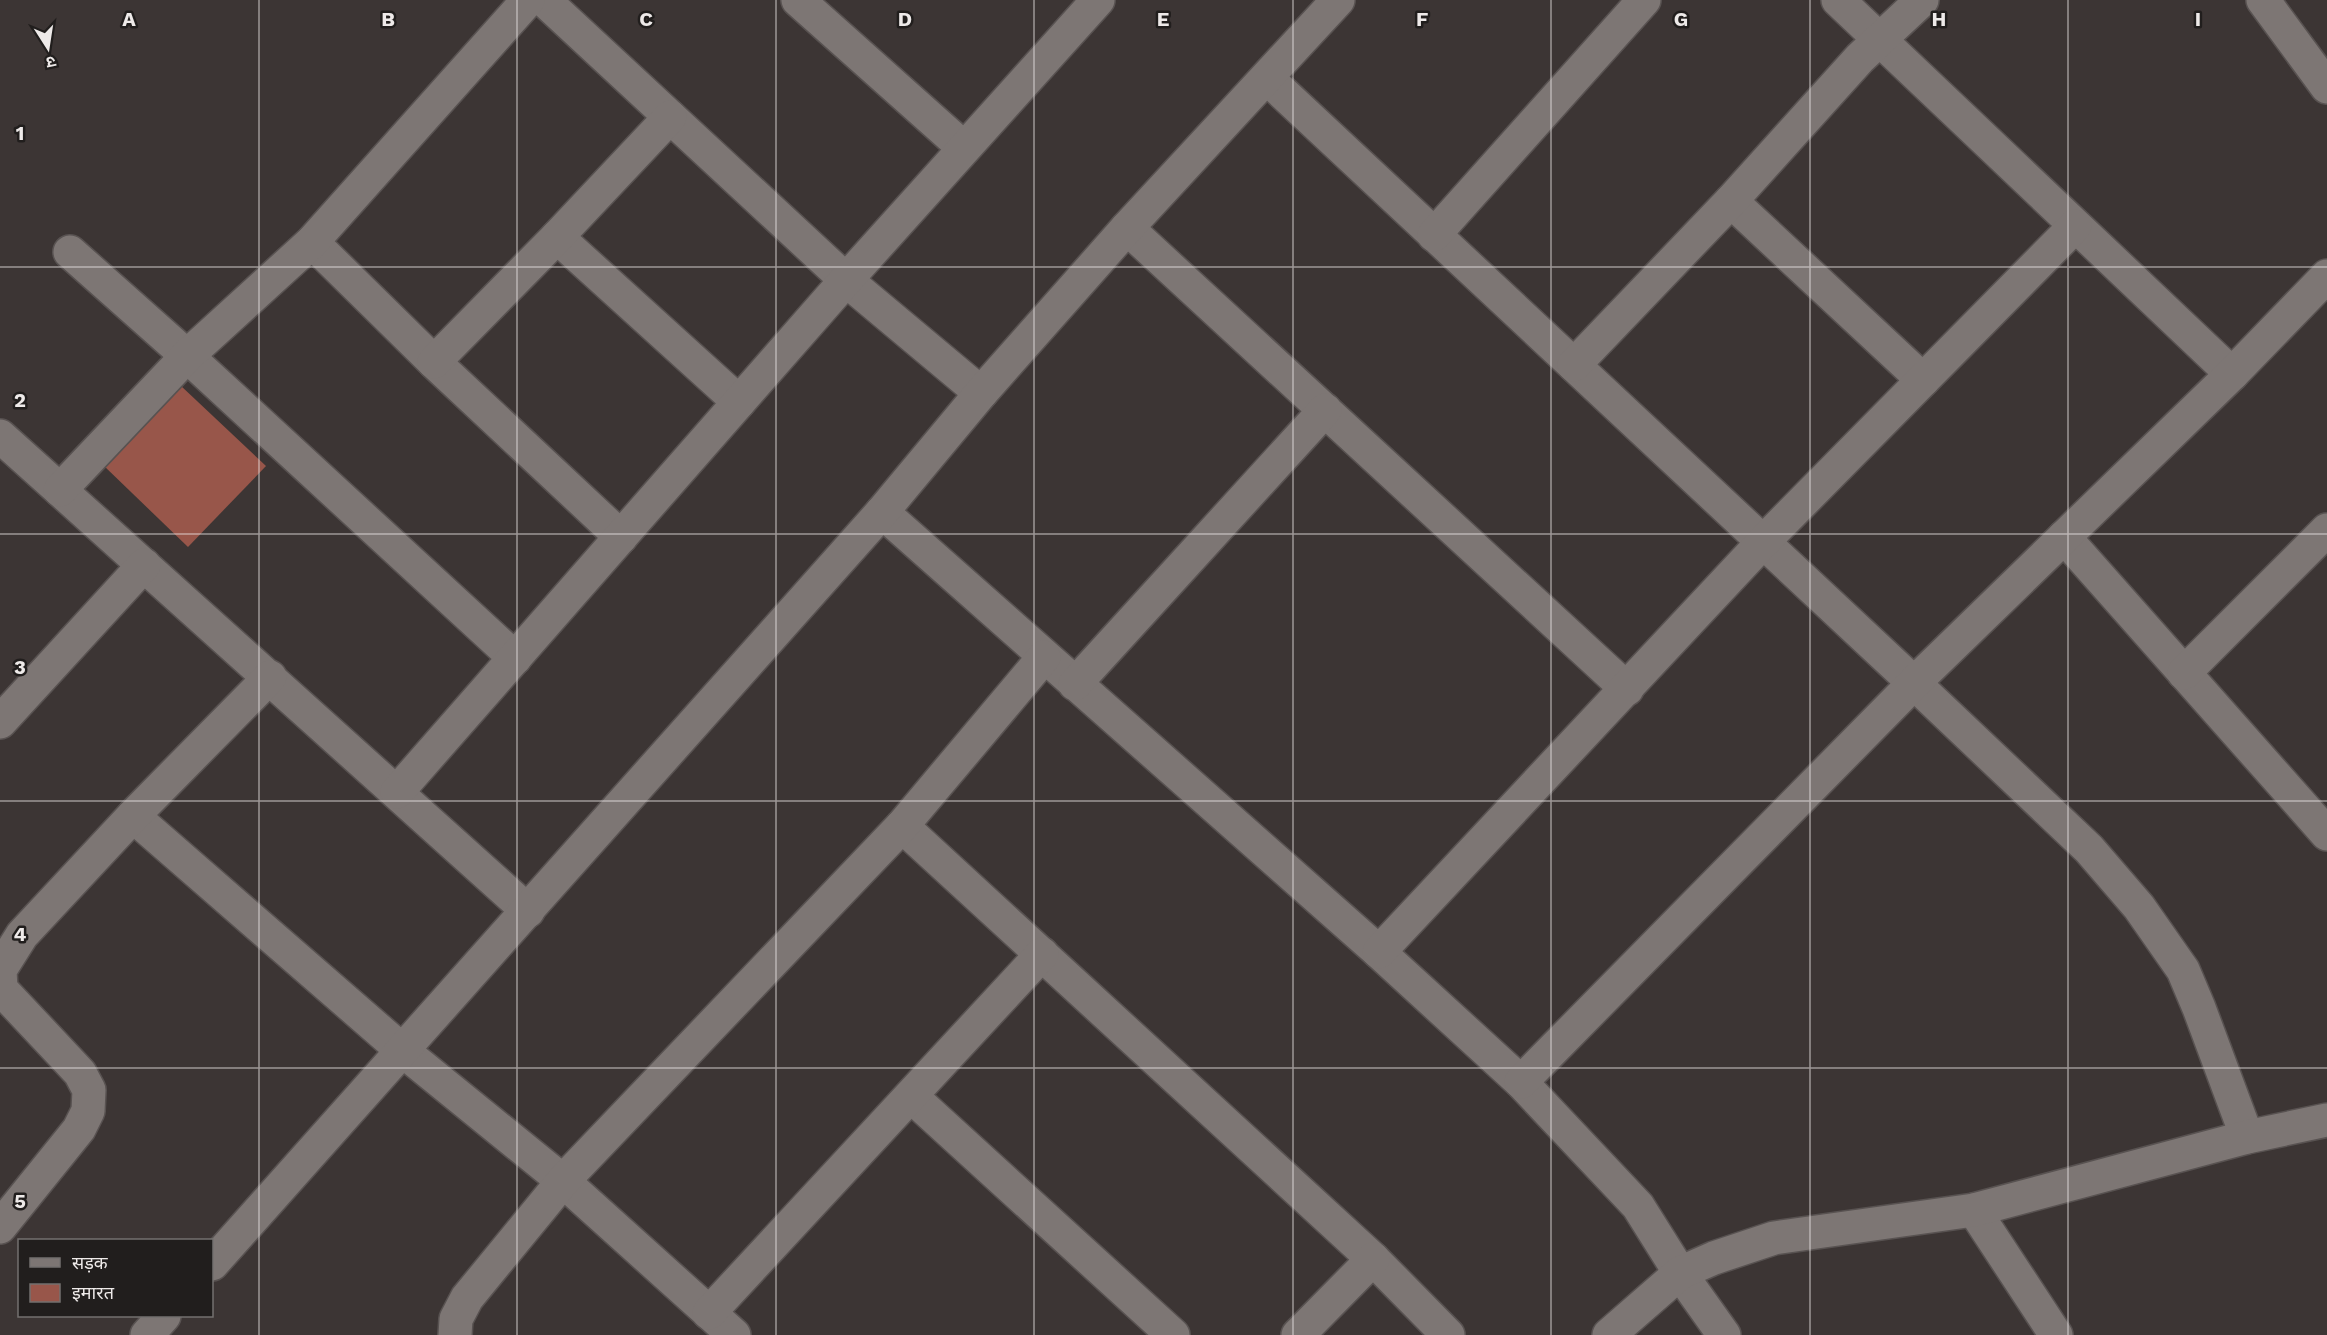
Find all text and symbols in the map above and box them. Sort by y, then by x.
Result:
text: A [122,7,136,31]
text: B [381,7,395,31]
text: C [639,7,653,31]
text: D [898,7,912,31]
text: E [1157,7,1169,31]
text: F [1416,7,1428,31]
text: G [1674,7,1688,31]
text: H [1932,7,1946,31]
text: I [2195,7,2201,31]
north arrow [18,18,78,78]
text: उ [44,52,58,73]
text: 1 [16,121,24,145]
text: 2 [14,388,26,412]
text: 3 [14,655,26,679]
text: 4 [14,922,27,946]
text: 5 [14,1189,26,1213]
legend [18,1239,213,1317]
text: सड़क [72,1252,109,1273]
text: इमारत [72,1282,115,1303]

